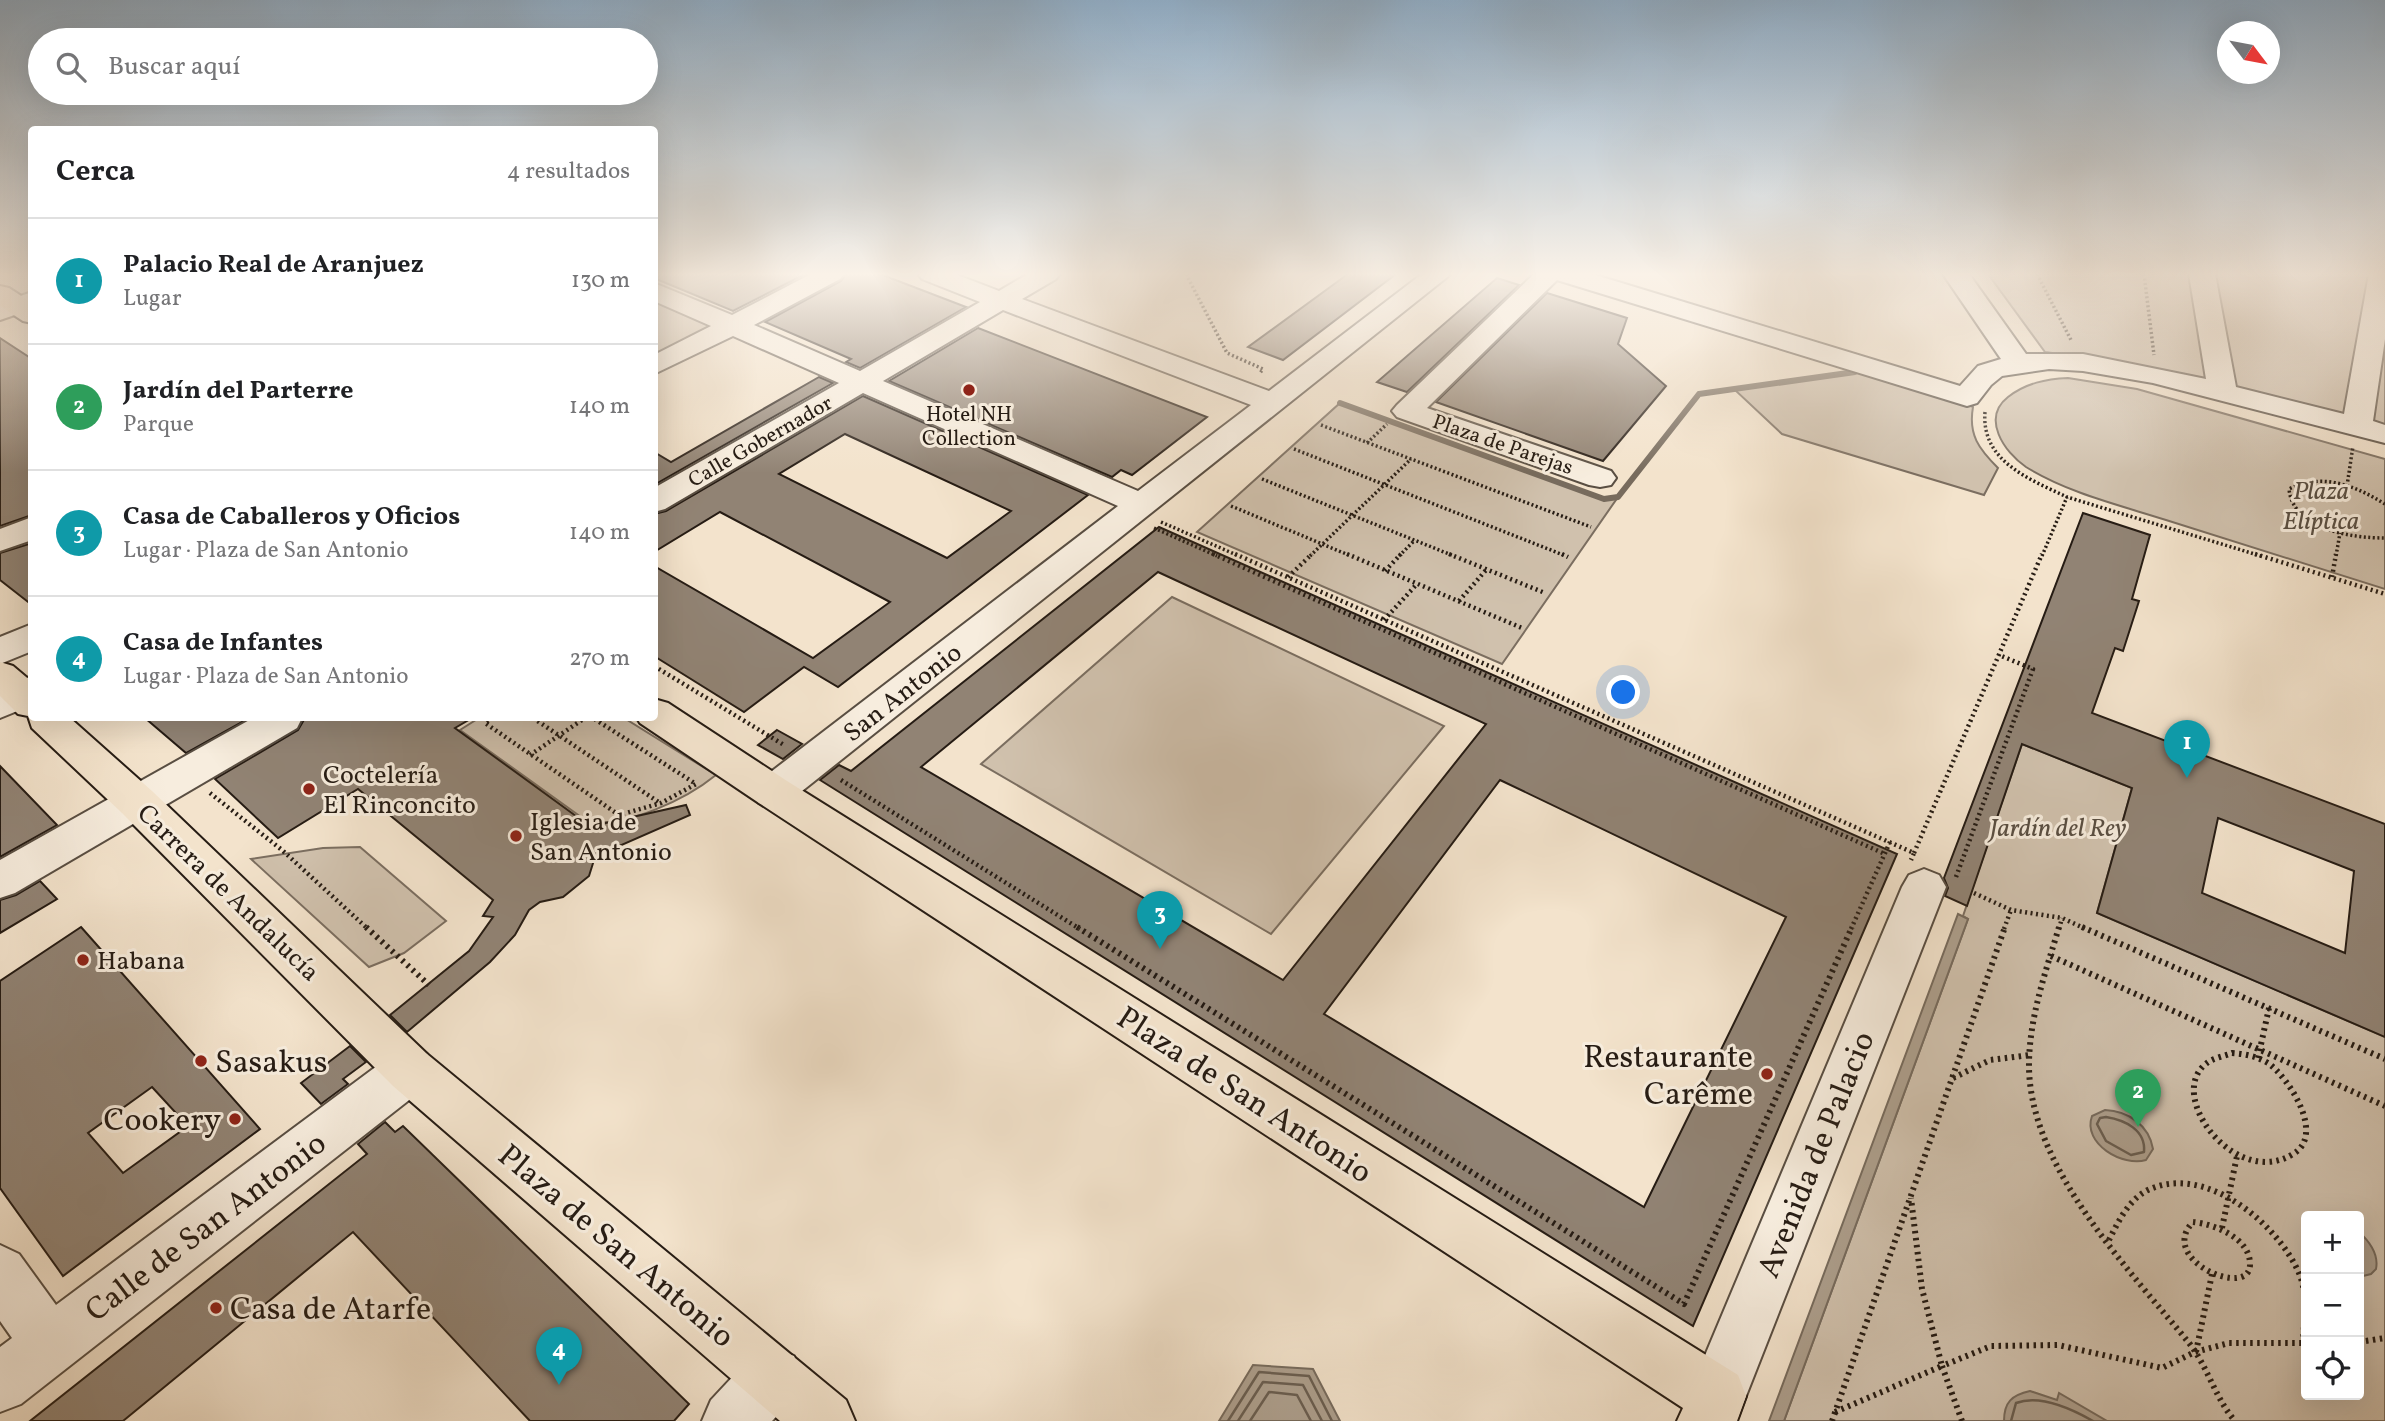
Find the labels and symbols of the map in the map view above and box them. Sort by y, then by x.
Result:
north arrow [2217,21,2280,84]
marker: Hotel NH Collection [961,382,977,398]
street label: Calle Gobernador [683,389,838,495]
place label: Hotel NH Collection [922,401,1016,454]
street label: Plaza de Parejas [1428,408,1577,483]
park label: Plaza Elíptica [2283,474,2359,540]
street label: San Antonio [836,636,970,751]
your location [1606,675,1640,709]
pin: 1 [2164,720,2210,778]
place label: Coctelería El Rinconcito [323,758,476,824]
marker: Coctelería El Rinconcito [301,781,317,797]
street label: Carrera de Andalucía [128,797,327,990]
place label: Iglesia de San Antonio [530,805,672,871]
park label: Jardín del Rey [1987,811,2127,847]
marker: Iglesia de San Antonio [508,828,524,844]
pin: 3 [1137,891,1183,949]
place label: Habana [97,944,185,980]
marker: Habana [75,952,91,968]
street label: Plaza de San Antonio [1107,997,1380,1196]
street label: Avenida de Palacio [1748,1025,1887,1285]
place label: Restaurante Carême [1583,1037,1753,1118]
place label: Sasakus [215,1042,327,1086]
marker: Sasakus [193,1053,209,1069]
marker: Restaurante Carême [1759,1066,1775,1082]
pin: 2 [2115,1069,2161,1127]
place label: Cookery [104,1100,221,1144]
marker: Cookery [227,1111,243,1127]
street label: Calle de San Antonio [77,1123,336,1334]
street label: Plaza de San Antonio [487,1135,743,1359]
place label: Casa de Atarfe [230,1289,431,1333]
marker: Casa de Atarfe [208,1300,224,1316]
pin: 4 [536,1327,582,1385]

